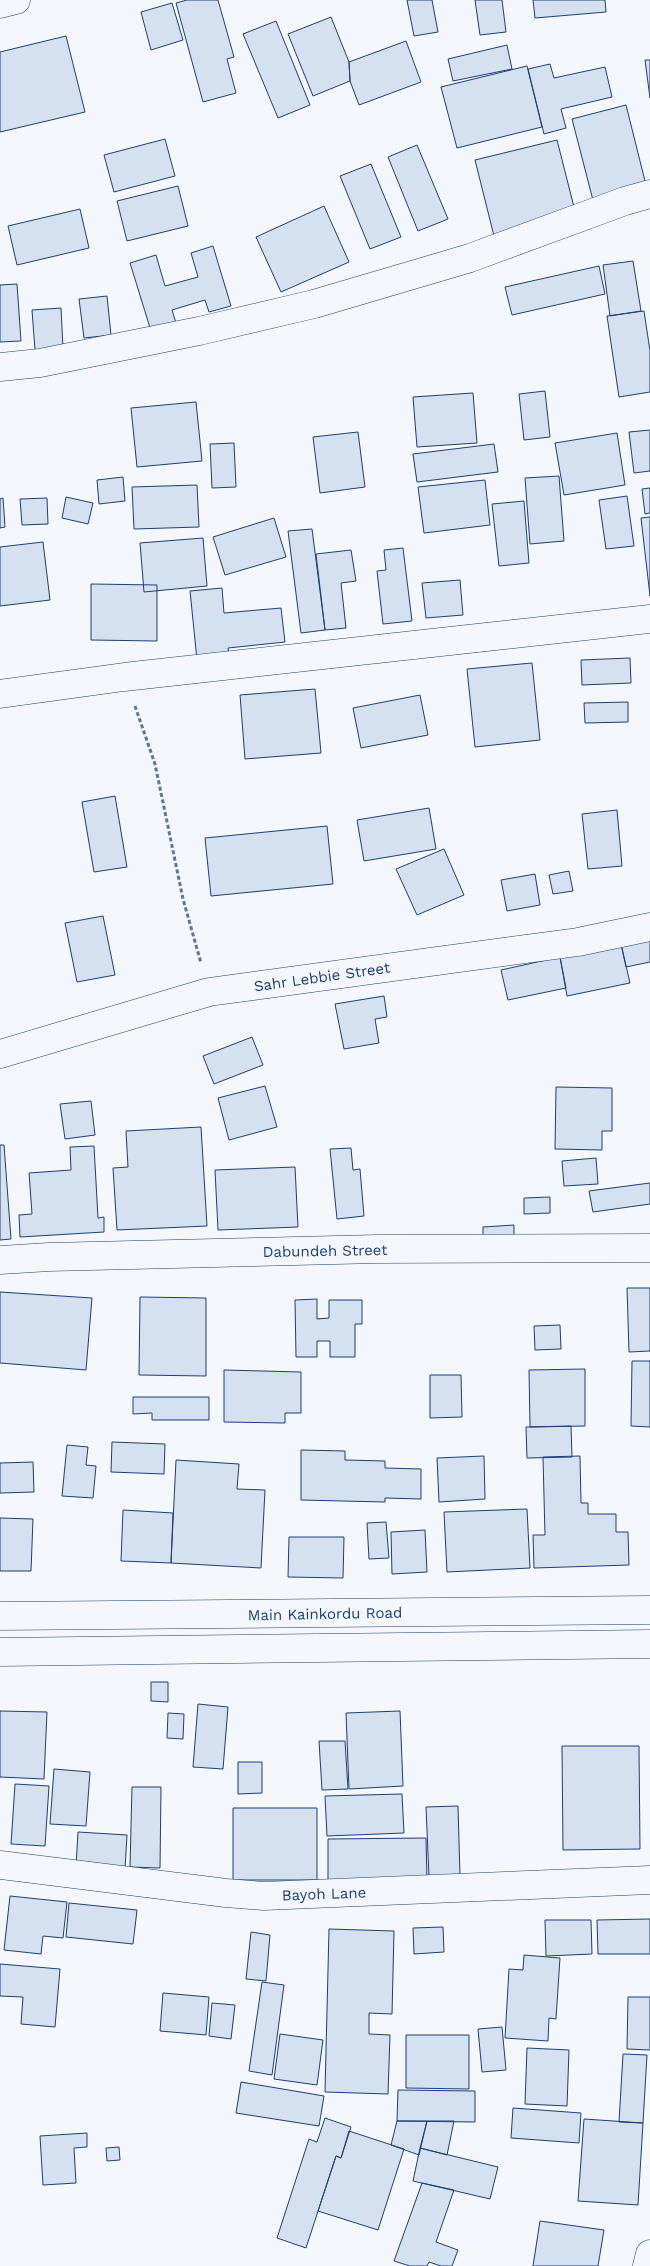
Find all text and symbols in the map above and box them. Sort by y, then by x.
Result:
street label: Sahr Lebbie Street [253,958,392,995]
street label: Dabundeh Street [262,1241,388,1261]
street label: Main Kainkordu Road [248,1604,402,1624]
street label: Bayoh Lane [282,1884,366,1904]

